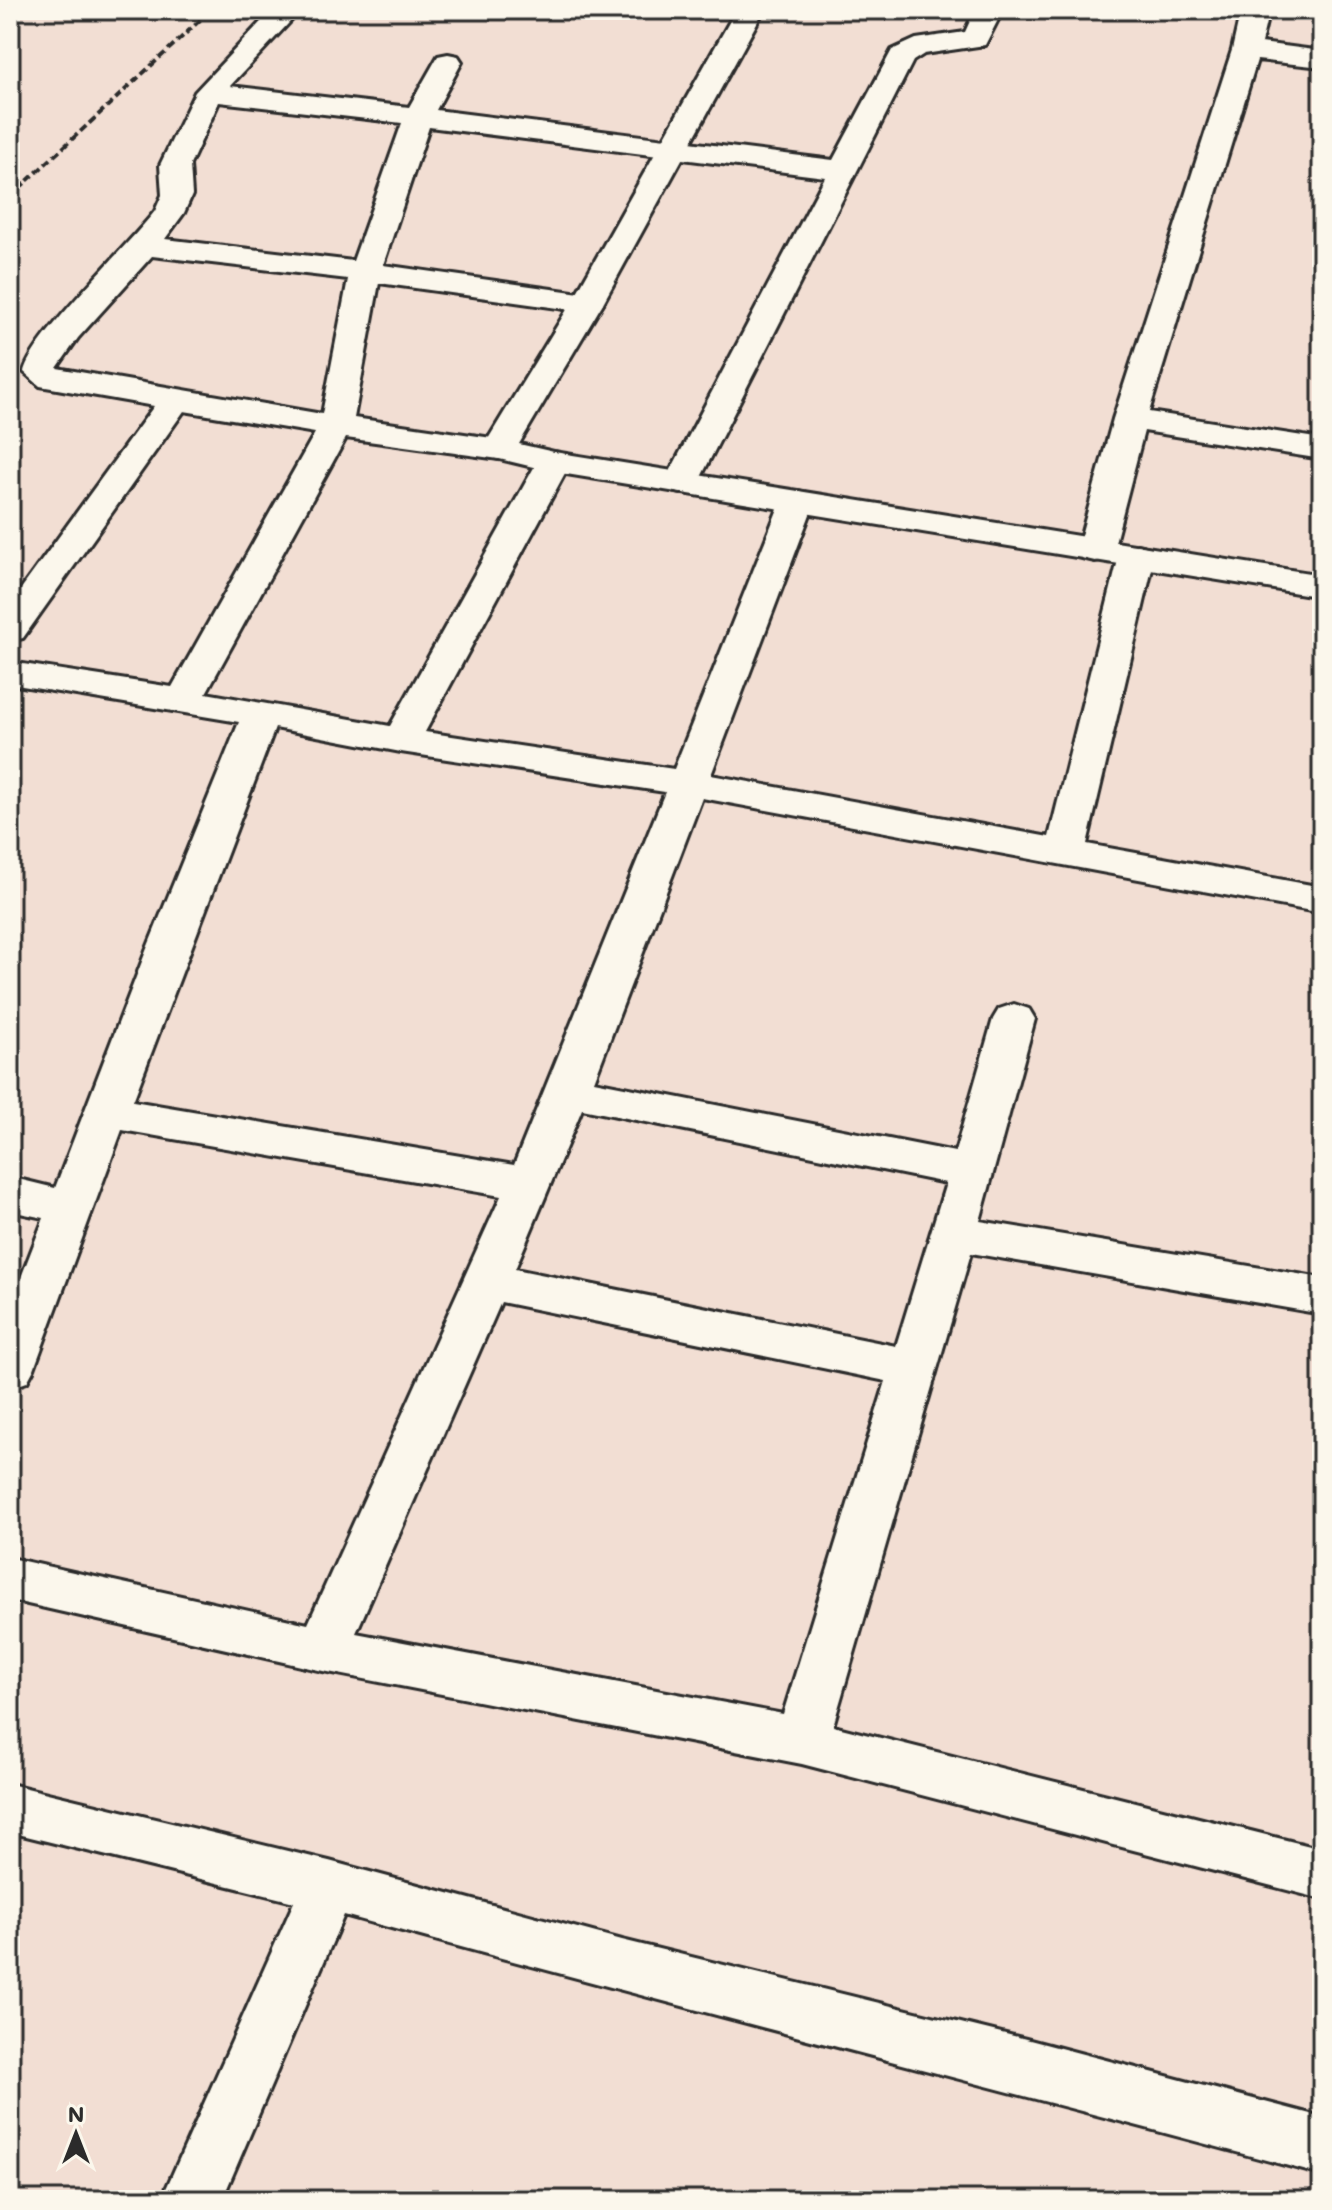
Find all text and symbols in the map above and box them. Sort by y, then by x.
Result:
north arrow [36,2094,116,2174]
text: N [68,2099,84,2128]

